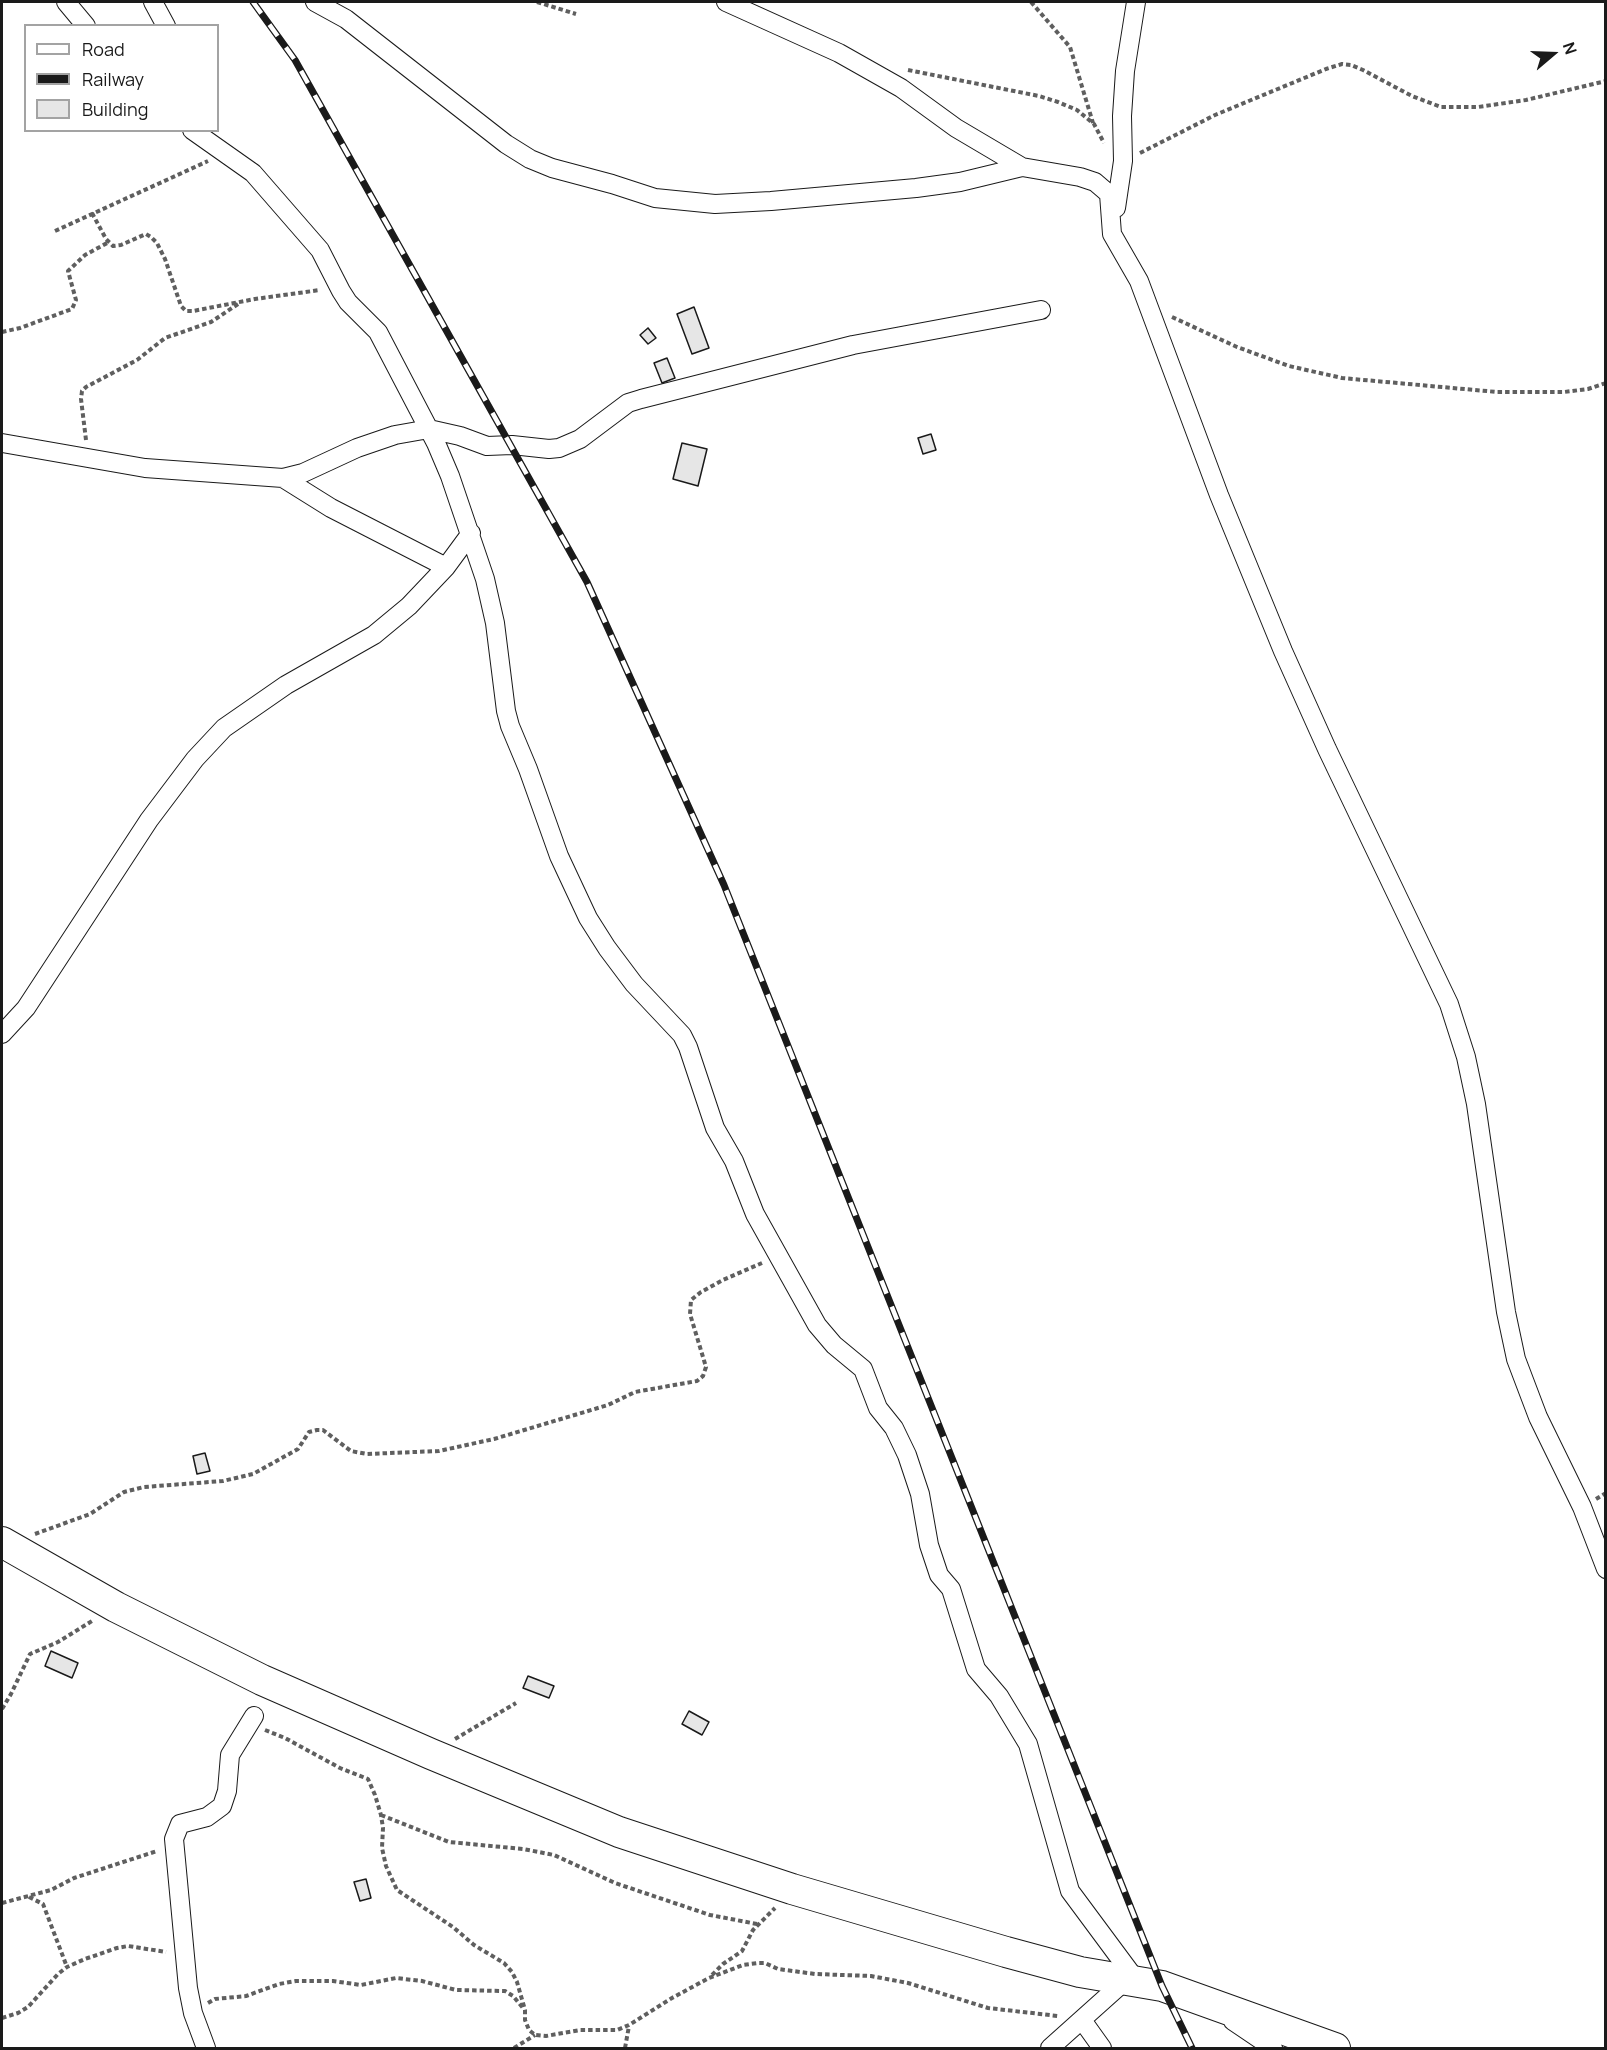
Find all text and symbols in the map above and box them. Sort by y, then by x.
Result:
legend [24,24,219,132]
north arrow [1523,24,1583,84]
text: Road [82,37,125,61]
text: N [1558,39,1582,57]
text: Railway [82,67,144,91]
text: Building [82,97,148,121]

